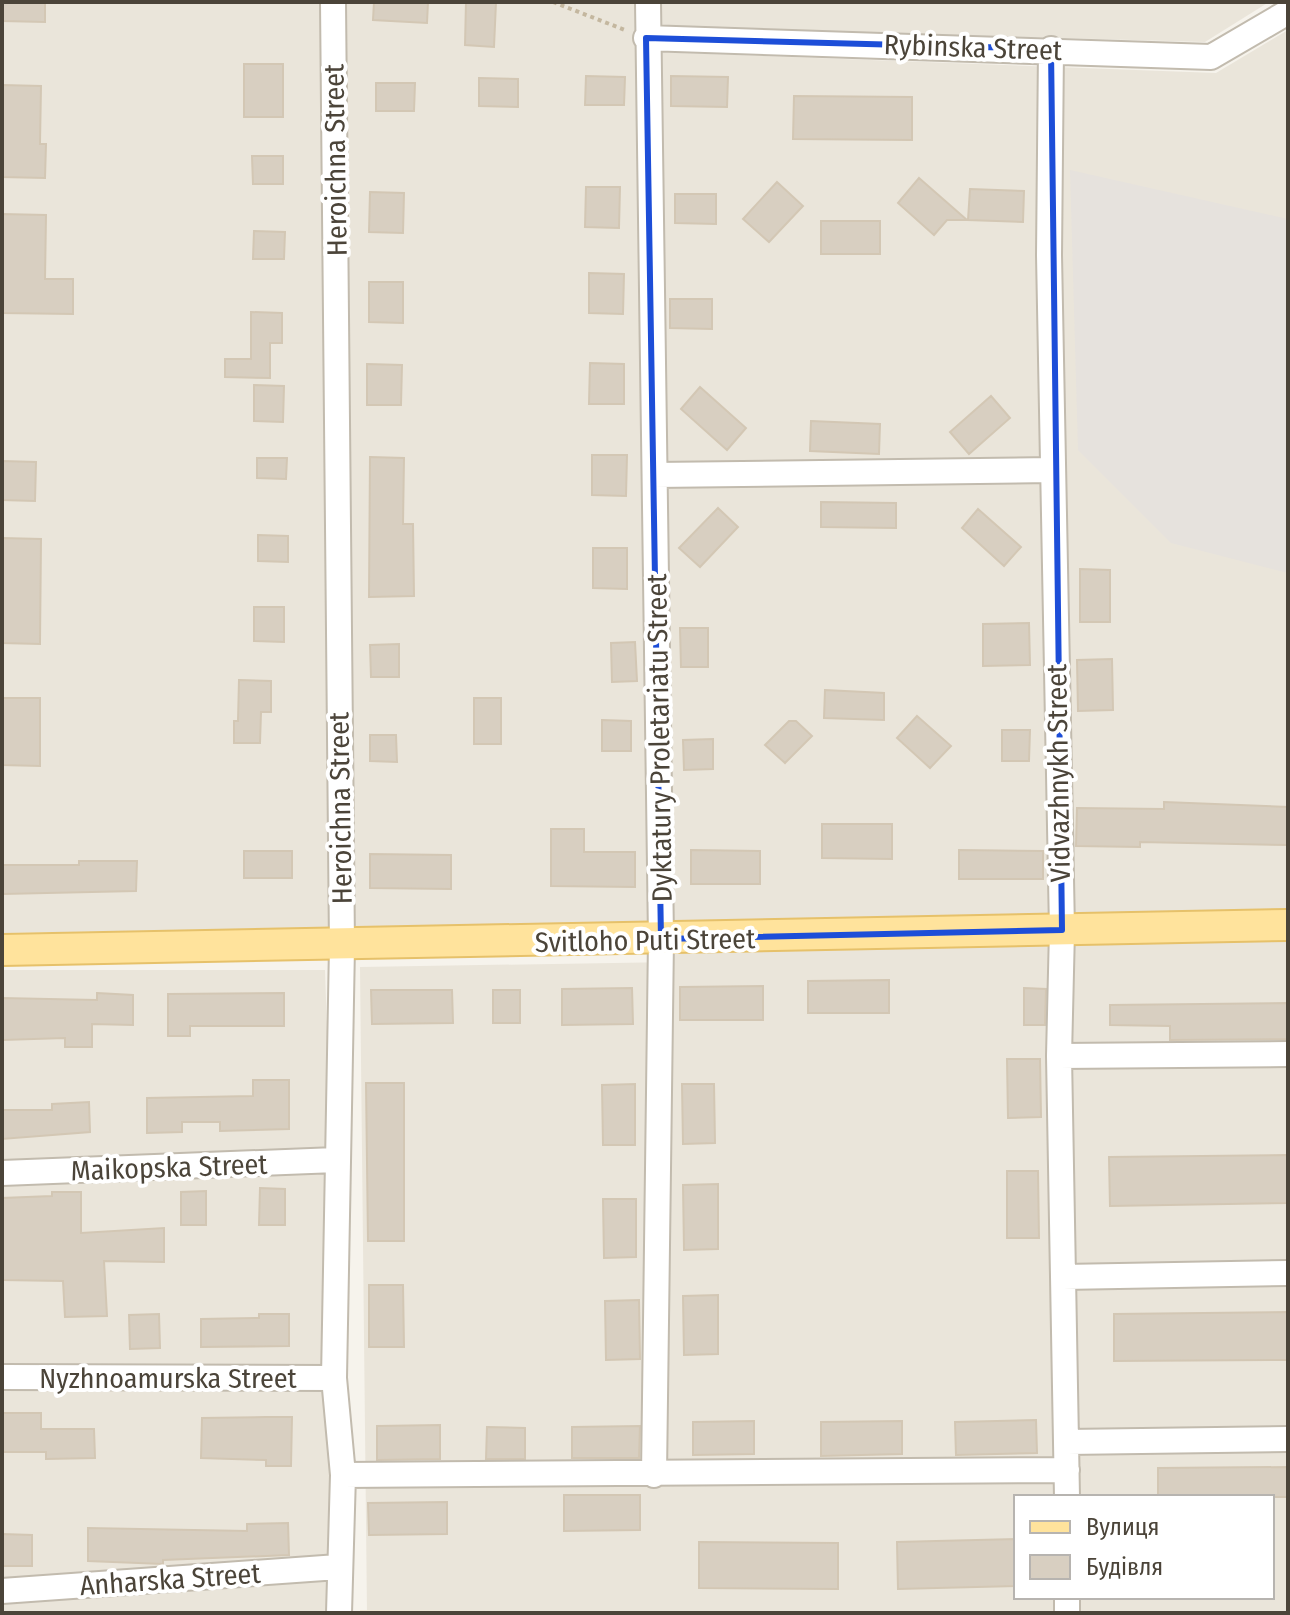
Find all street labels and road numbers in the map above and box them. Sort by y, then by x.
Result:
street label: Rybinska Street [883,28,1063,67]
street label: Heroichna Street [317,63,354,256]
street label: Dyktatury Proletariatu Street [640,573,679,902]
street label: Vidvazhnykh Street [1040,663,1077,882]
street label: Heroichna Street [322,711,359,904]
street label: Svitloho Puti Street [535,922,756,959]
street label: Maikopska Street [70,1148,269,1187]
street label: Nyzhnoamurska Street [39,1362,298,1395]
street label: Anharska Street [79,1557,262,1602]

